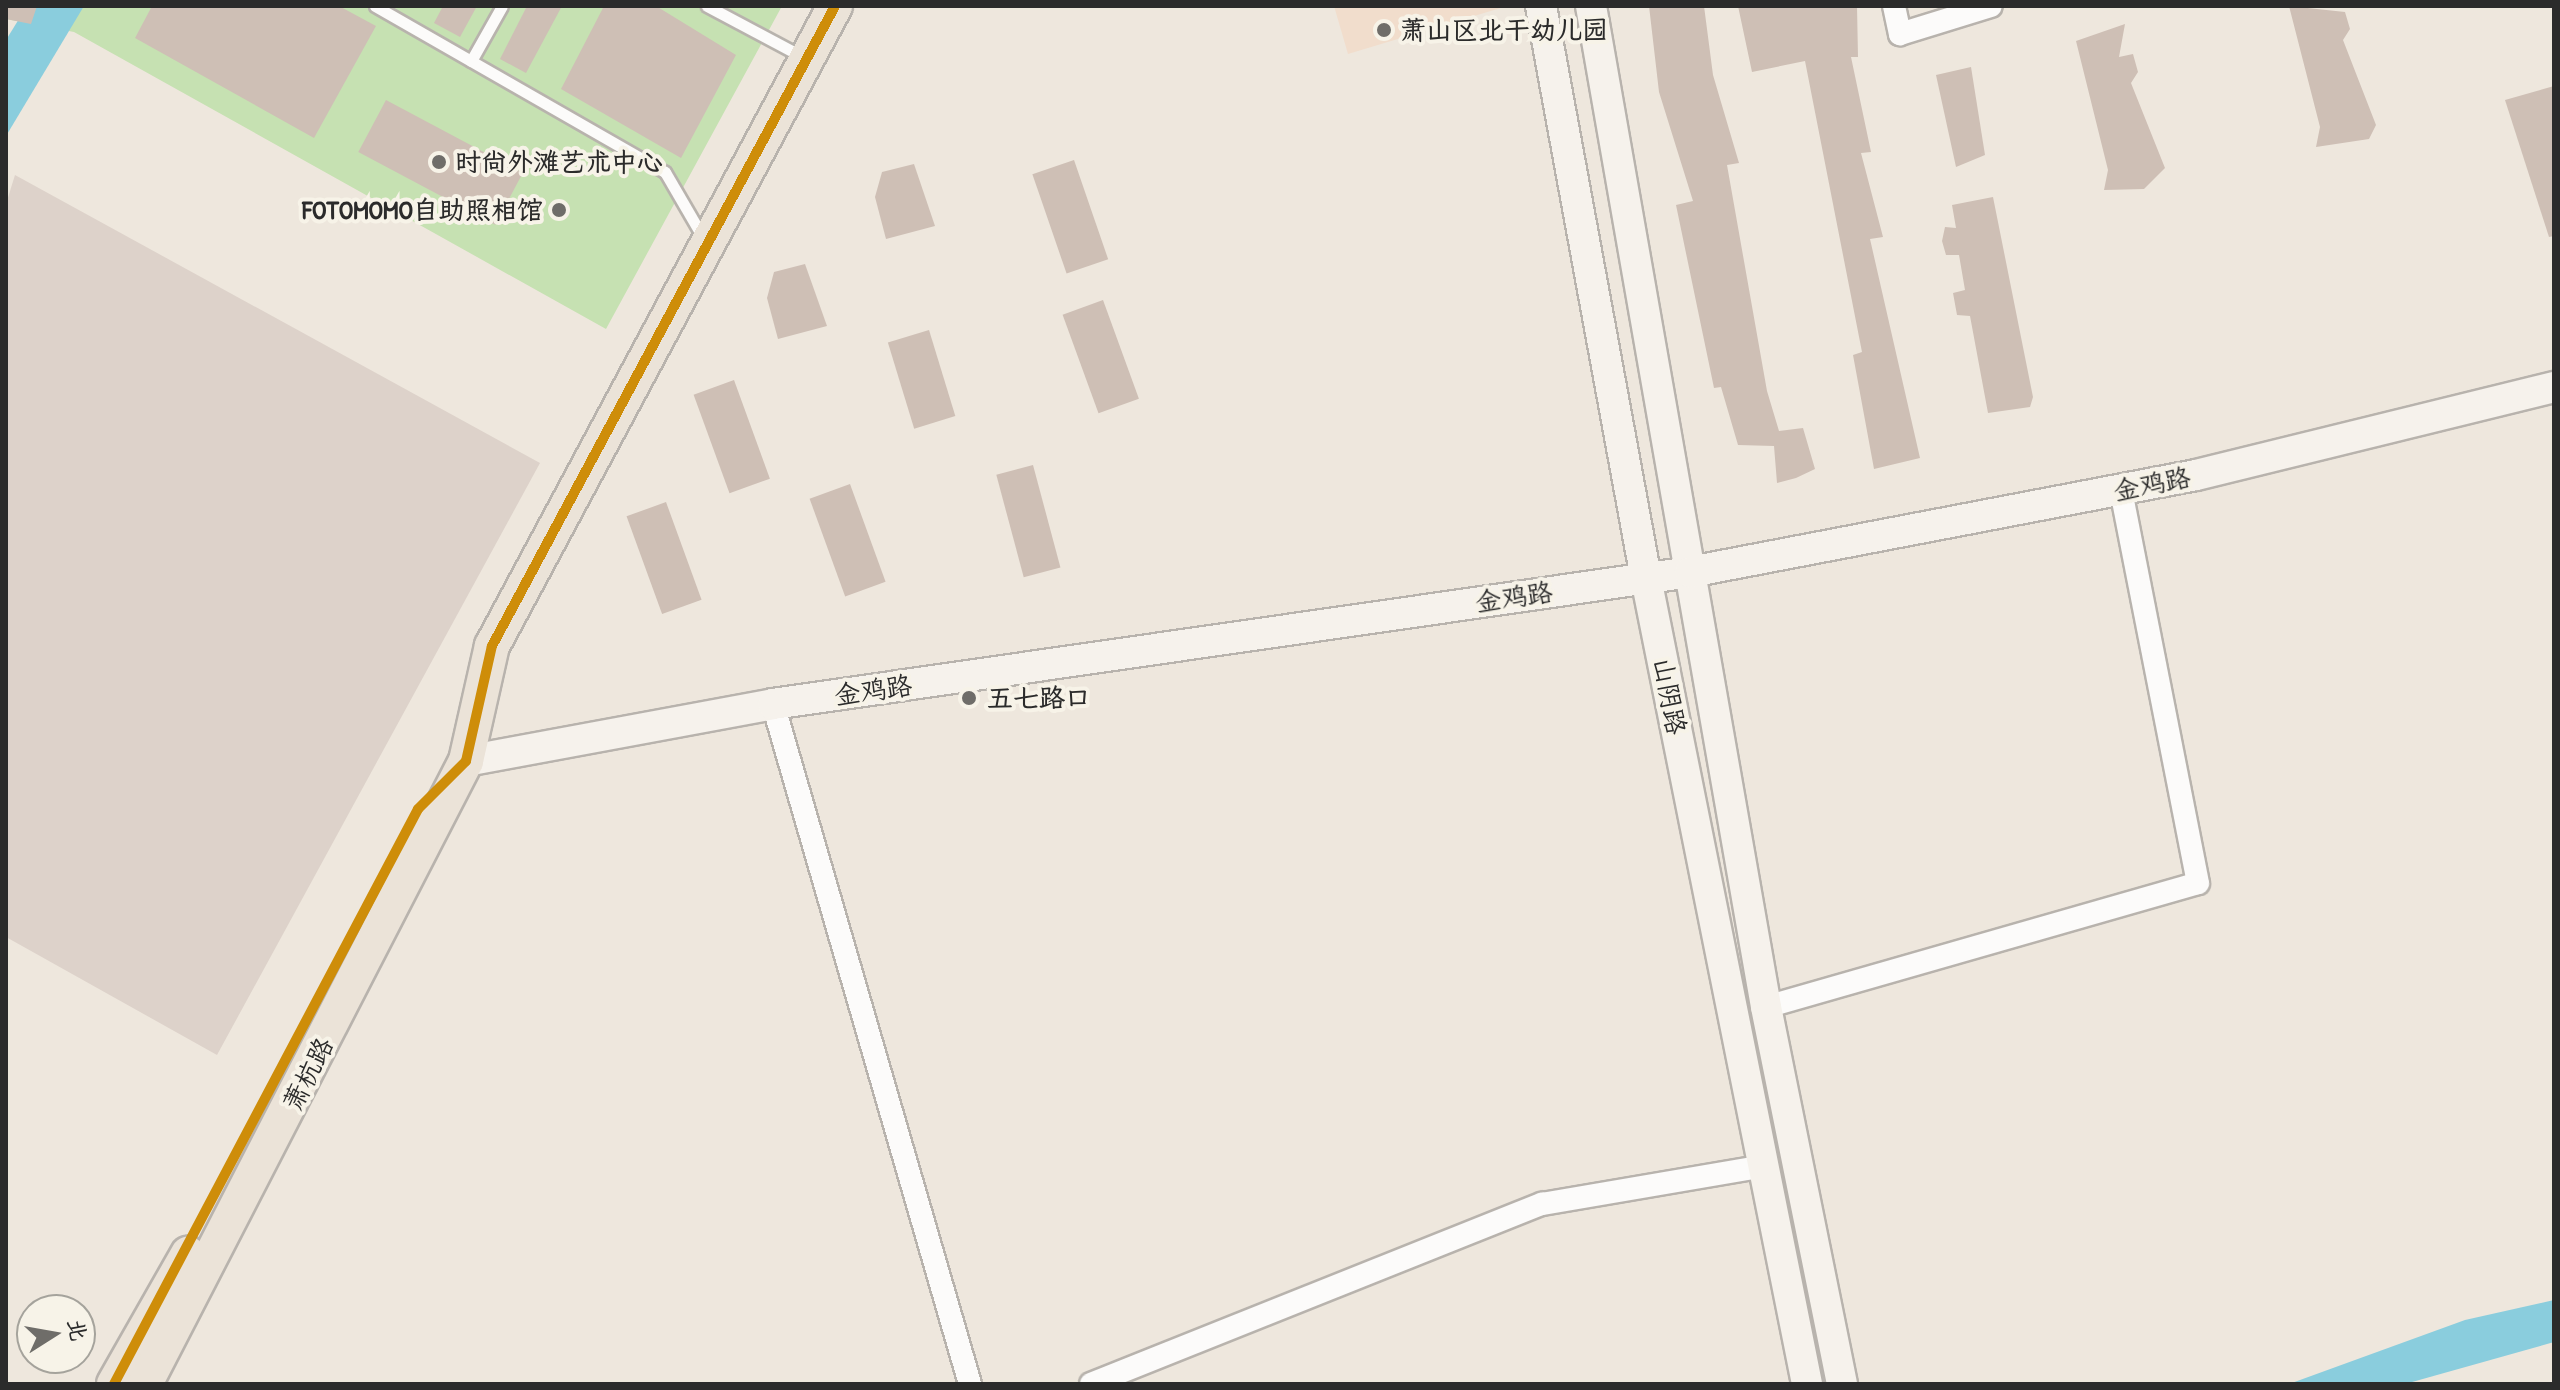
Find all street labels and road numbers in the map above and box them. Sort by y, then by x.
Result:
street label: 金鸡路 [2111,461,2193,507]
street label: 金鸡路 [1473,576,1555,618]
street label: 山阴路 [1647,655,1693,737]
street label: 金鸡路 [832,669,914,711]
street label: 萧杭路 [276,1032,340,1116]

